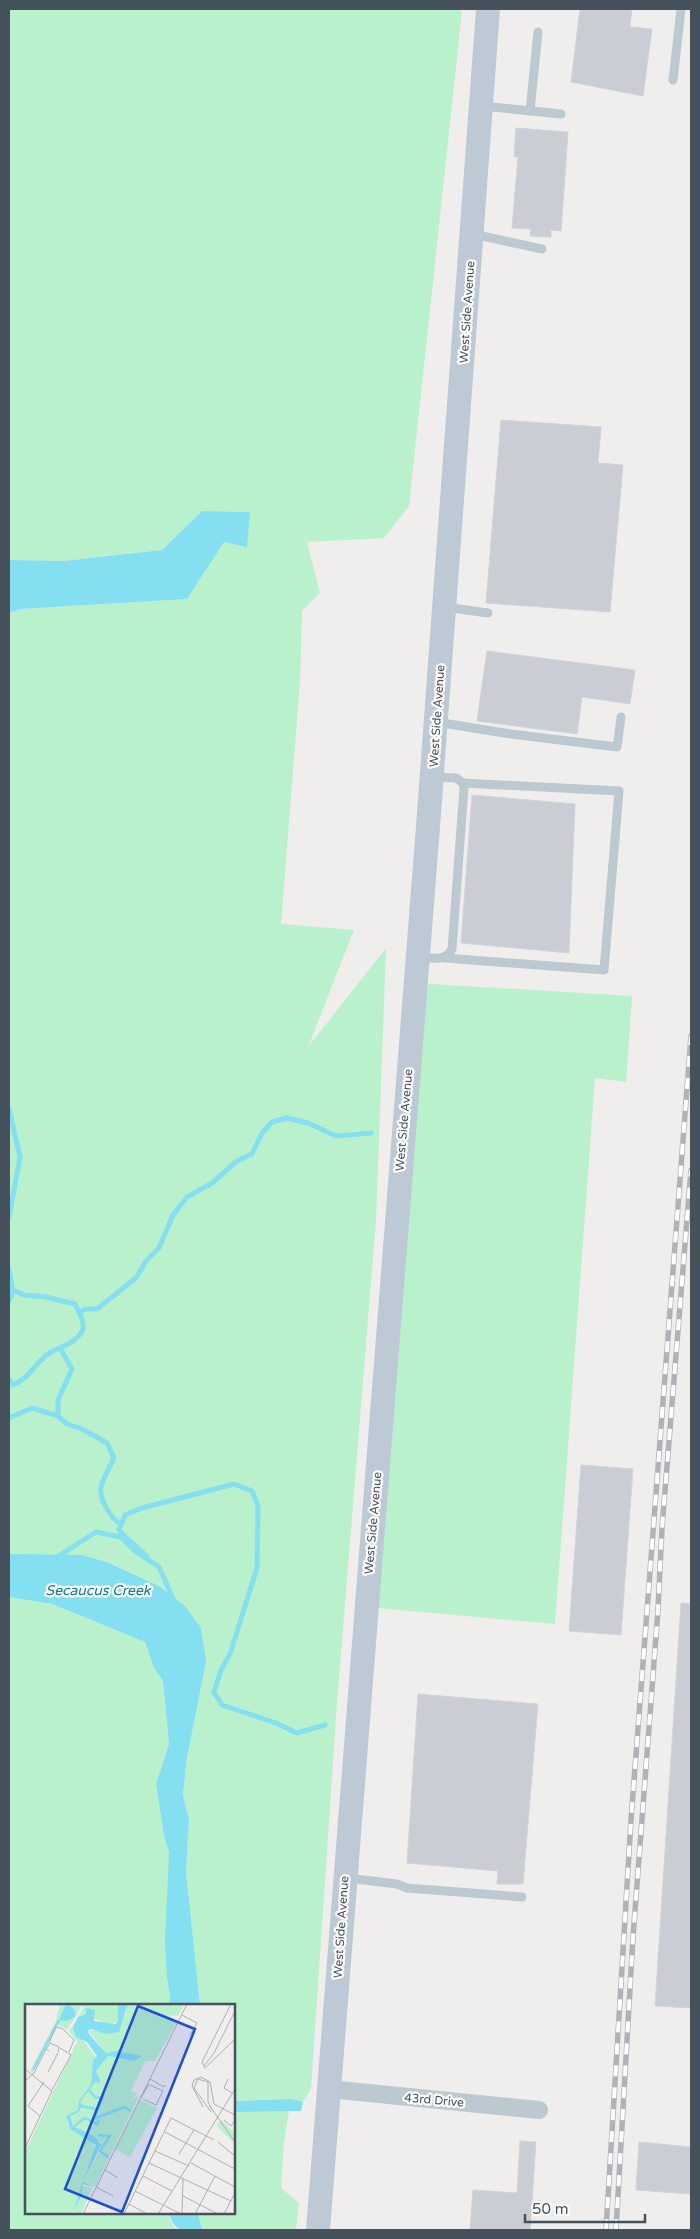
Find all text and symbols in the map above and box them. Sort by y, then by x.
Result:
street label: West Side Avenue [456,260,478,364]
street label: West Side Avenue [426,664,448,768]
street label: West Side Avenue [393,1068,415,1172]
street label: West Side Avenue [362,1471,384,1575]
water label: Secaucus Creek [46,1582,152,1599]
street label: West Side Avenue [330,1875,352,1979]
inset map [25,2004,235,2214]
street label: 43rd Drive [404,2090,465,2110]
scale bar [525,2192,645,2224]
text: 50 m [532,2200,569,2218]

